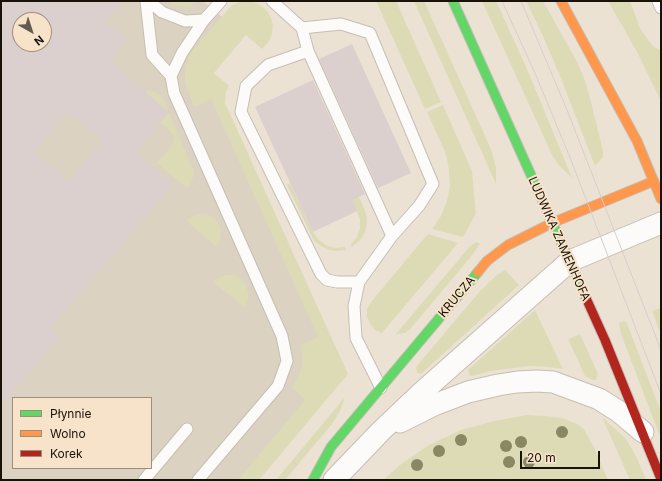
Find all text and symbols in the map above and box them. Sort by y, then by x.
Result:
north arrow [12,12,52,52]
text: N [31,32,47,49]
street label: LUDWIKA ZAMENHOFA [525,175,593,303]
street label: KRUCZA [436,273,478,321]
legend [12,397,152,469]
text: Płynnie [50,406,91,421]
text: Wolno [50,426,86,441]
scale bar [522,443,602,469]
text: Korek [50,446,83,461]
text: 20 m [527,450,556,465]

